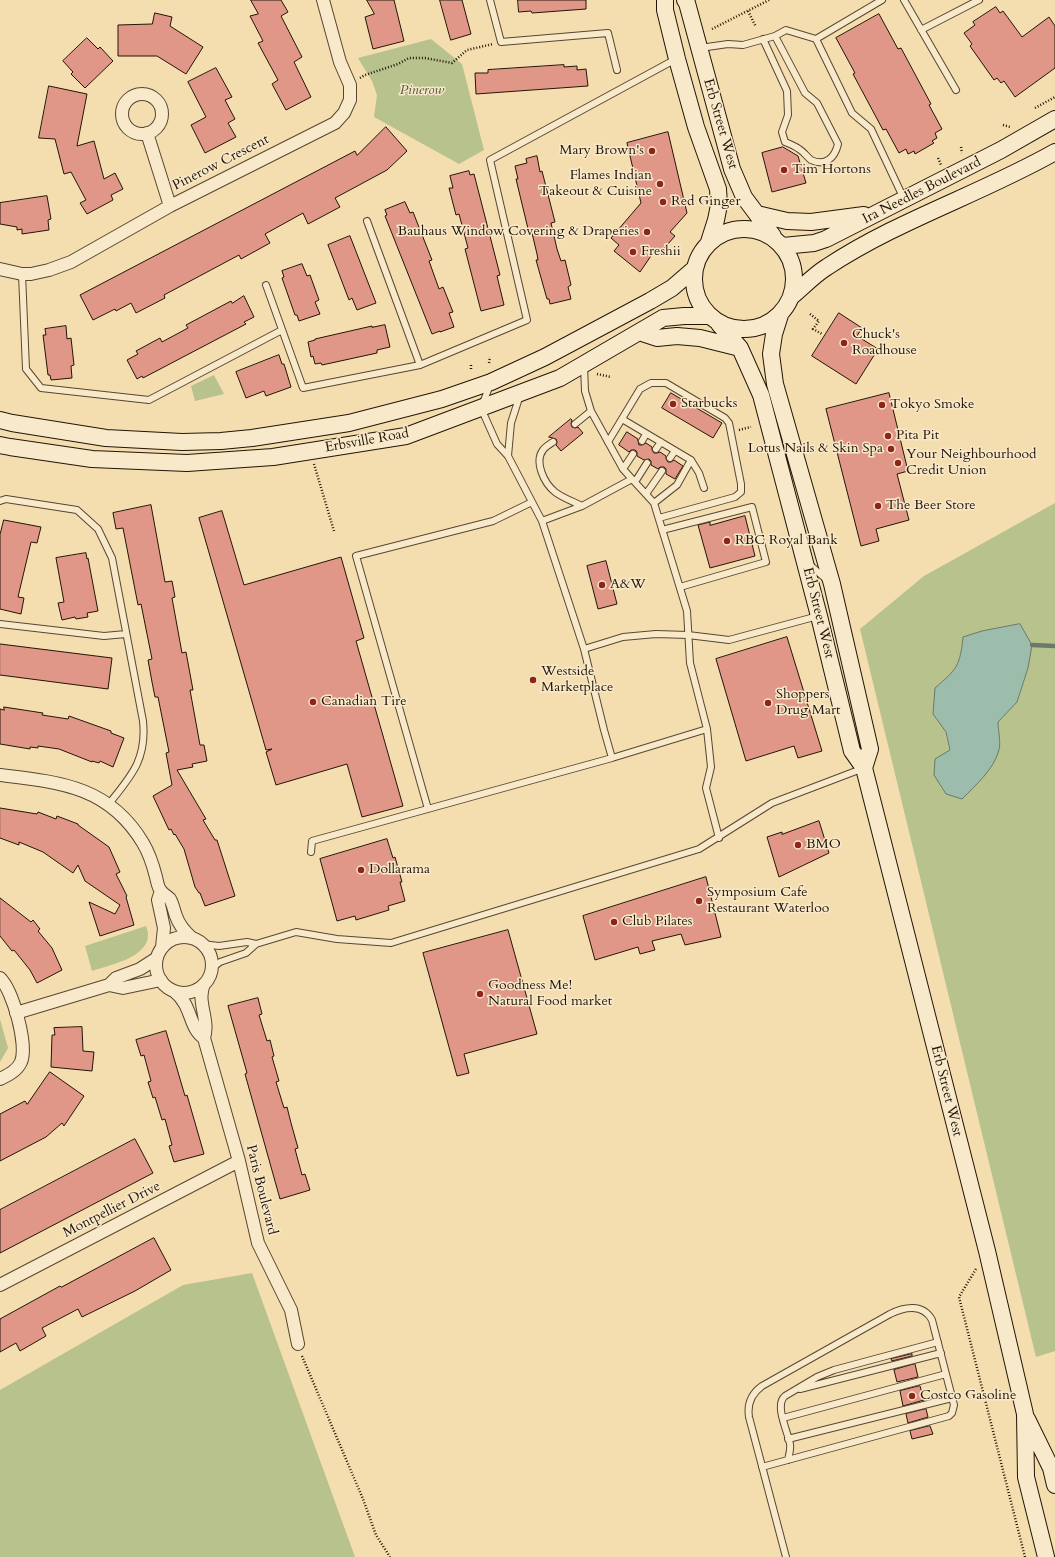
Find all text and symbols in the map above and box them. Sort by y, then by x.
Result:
street label: Erb Street West [699,77,741,171]
park label: Pinerow [400,83,444,99]
street label: Pinerow Crescent [170,131,272,195]
place label: Mary Brown's [559,143,644,159]
marker: Mary Brown's [647,146,657,156]
street label: Ira Needles Boulevard [860,154,984,228]
place label: Tim Hortons [792,162,871,178]
marker: Tim Hortons [779,165,789,175]
place label: Flames Indian Takeout & Cuisine [539,168,652,200]
marker: Flames Indian Takeout & Cuisine [655,179,665,189]
place label: Red Ginger [671,194,741,210]
marker: Red Ginger [658,197,668,207]
place label: Bauhaus Window Covering & Draperies [398,224,639,240]
marker: Bauhaus Window Covering & Draperies [642,227,652,237]
place label: Freshii [641,244,681,260]
marker: Freshii [628,247,638,257]
place label: Chuck's Roadhouse [852,327,917,360]
marker: Chuck's Roadhouse [839,338,849,348]
place label: Starbucks [681,396,737,412]
place label: Tokyo Smoke [890,397,974,413]
marker: Starbucks [668,399,678,409]
marker: Tokyo Smoke [877,400,887,410]
street label: Erbsville Road [324,425,410,457]
place label: Pita Pit [896,428,939,444]
marker: Pita Pit [883,431,893,441]
place label: Lotus Nails & Skin Spa [748,441,883,457]
marker: Lotus Nails & Skin Spa [886,444,896,454]
place label: Your Neighbourhood Credit Union [906,447,1036,480]
marker: Your Neighbourhood Credit Union [893,458,903,468]
place label: The Beer Store [886,498,976,514]
marker: The Beer Store [873,501,883,511]
place label: RBC Royal Bank [735,533,838,549]
marker: RBC Royal Bank [722,536,732,546]
street label: Erb Street West [799,566,837,660]
place label: A&W [610,577,646,593]
marker: A&W [597,580,607,590]
place label: Westside Marketplace [541,664,613,696]
marker: Westside Marketplace [528,675,538,685]
place label: Shoppers Drug Mart [776,687,841,720]
place label: Canadian Tire [321,694,407,710]
marker: Canadian Tire [308,697,318,707]
marker: Shoppers Drug Mart [763,698,773,708]
place label: BMO [806,837,841,853]
marker: BMO [793,840,803,850]
place label: Dollarama [369,862,430,878]
marker: Dollarama [356,865,366,875]
place label: Symposium Cafe Restaurant Waterloo [707,885,829,918]
marker: Symposium Cafe Restaurant Waterloo [694,896,704,906]
place label: Club Pilates [622,914,693,930]
marker: Club Pilates [609,917,619,927]
place label: Goodness Me! Natural Food market [488,978,612,1010]
marker: Goodness Me! Natural Food market [475,989,485,999]
street label: Erb Street West [927,1044,965,1138]
street label: Paris Boulevard [242,1143,280,1237]
street label: Montpellier Drive [60,1178,164,1242]
place label: Costco Gasoline [920,1388,1016,1404]
marker: Costco Gasoline [907,1391,917,1401]

